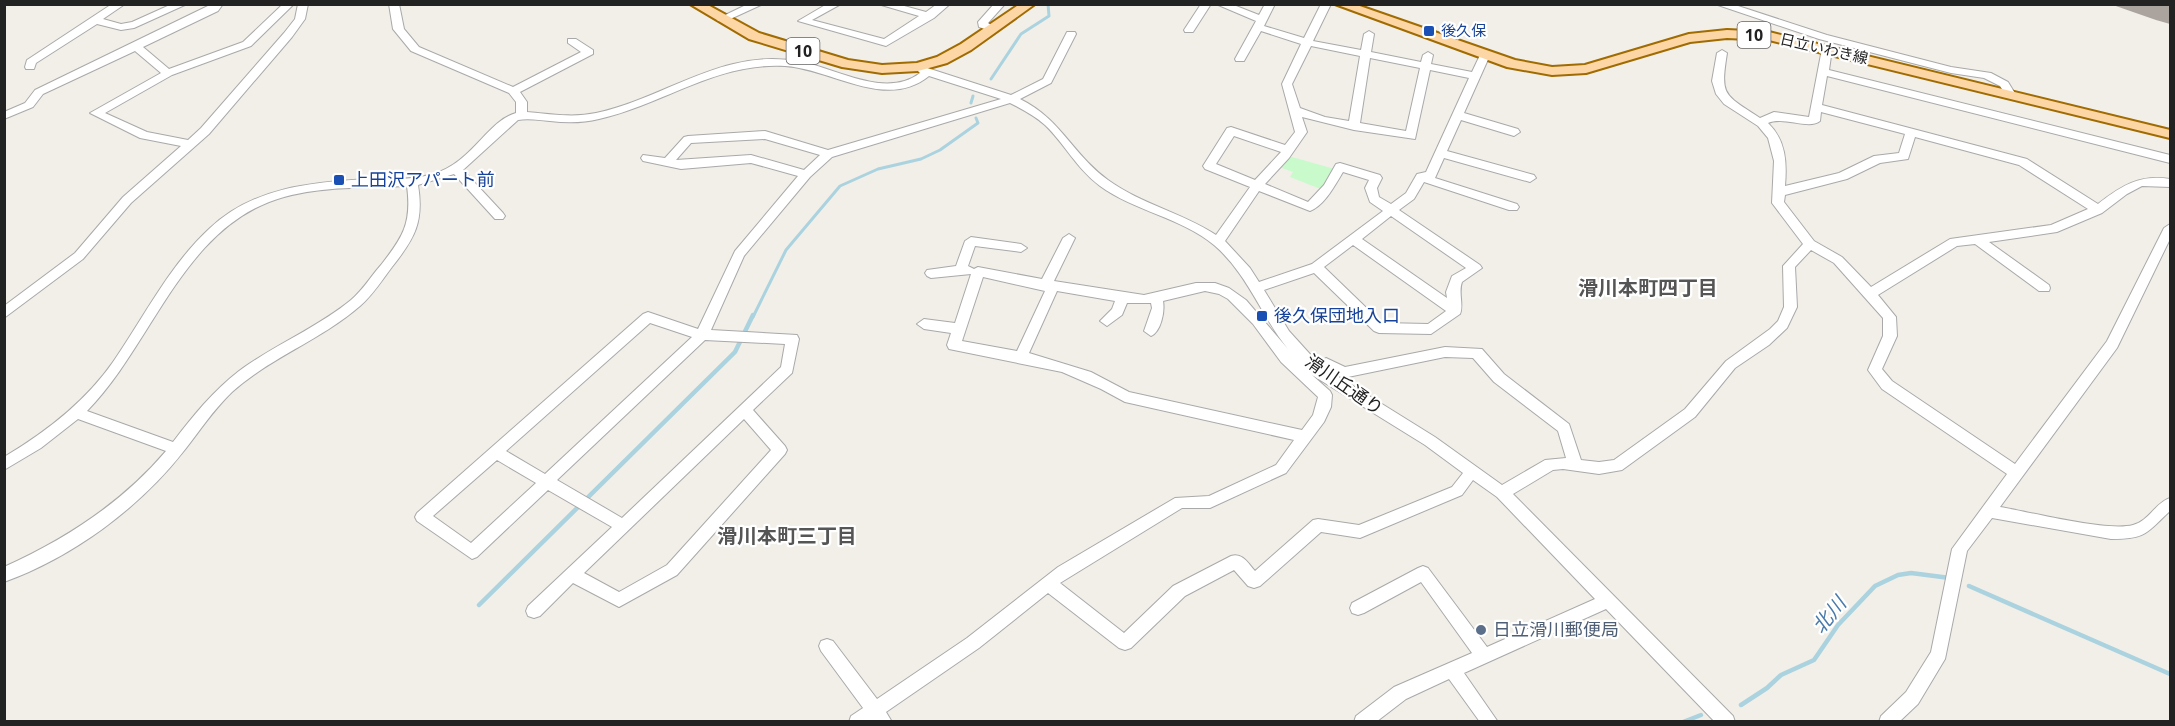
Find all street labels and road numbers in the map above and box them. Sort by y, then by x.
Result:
road number: 10 [1738,22,1770,48]
street label: 日立いわき線 [1778,28,1870,68]
road number: 10 [786,38,820,64]
street label: 滑川丘通り [1301,349,1388,420]

